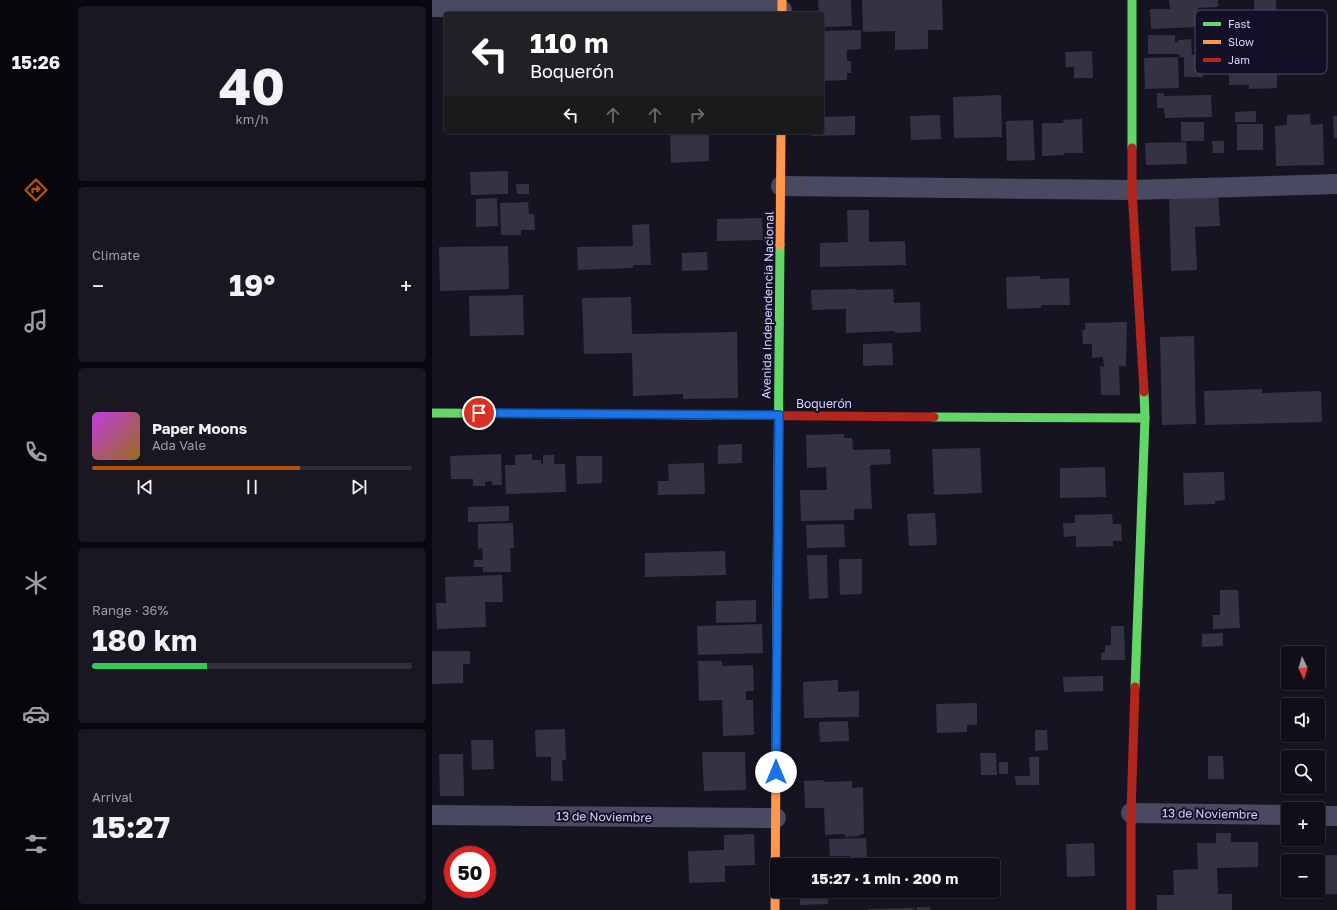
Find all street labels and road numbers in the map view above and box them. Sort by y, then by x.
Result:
street label: Avenida Independencia Nacional [758,211,777,399]
street label: Boquerón [796,396,852,411]
street label: 13 de Noviembre [1162,805,1258,822]
street label: 13 de Noviembre [556,808,652,825]

